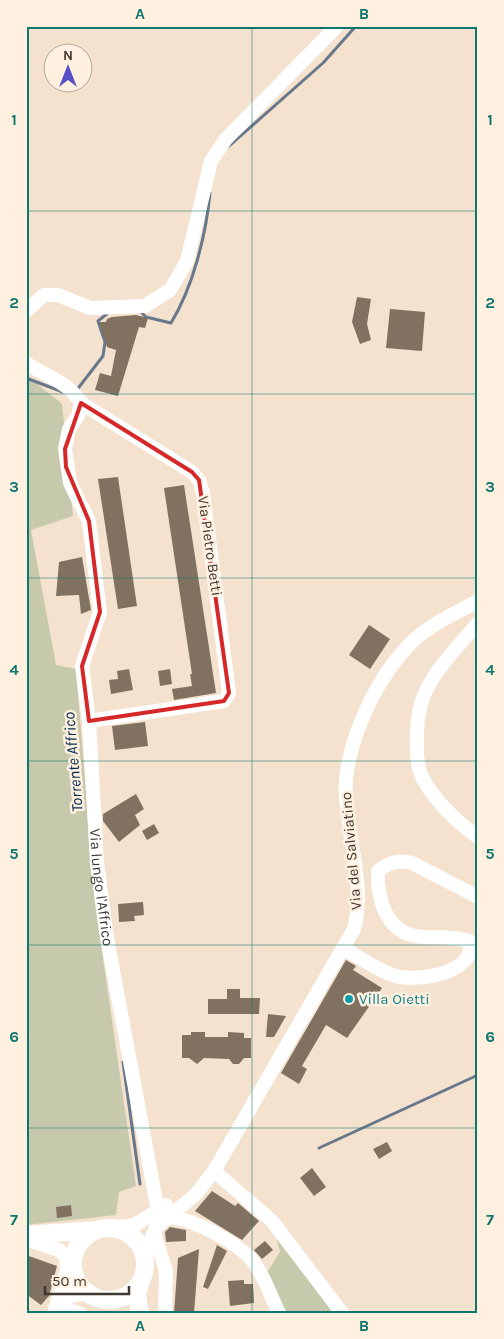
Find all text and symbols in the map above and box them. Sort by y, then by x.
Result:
text: A [135,4,145,23]
text: B [359,4,369,23]
north arrow [42,42,92,92]
text: N [63,47,73,64]
text: 1 [11,110,17,129]
text: 1 [487,110,493,129]
text: 2 [9,293,19,312]
text: 2 [485,293,495,312]
text: 3 [9,477,19,496]
text: 3 [485,477,495,496]
street label: Via Pietro Betti [194,495,226,597]
text: 4 [9,660,19,679]
text: 4 [485,660,495,679]
water label: Torrente Affrico [59,711,87,813]
street label: Via del Salviatino [337,791,365,911]
street label: Via lungo l'Affrico [86,828,117,947]
text: 5 [9,844,19,863]
text: 5 [485,844,495,863]
place label: Villa Oietti [359,990,430,1008]
marker: Villa Oietti [343,993,355,1005]
text: 6 [9,1027,19,1046]
text: 6 [485,1027,495,1046]
text: 7 [10,1210,18,1229]
text: 7 [486,1210,494,1229]
scale bar [45,1264,129,1296]
text: 50 m [52,1272,87,1290]
text: A [135,1316,145,1335]
text: B [359,1316,369,1335]

